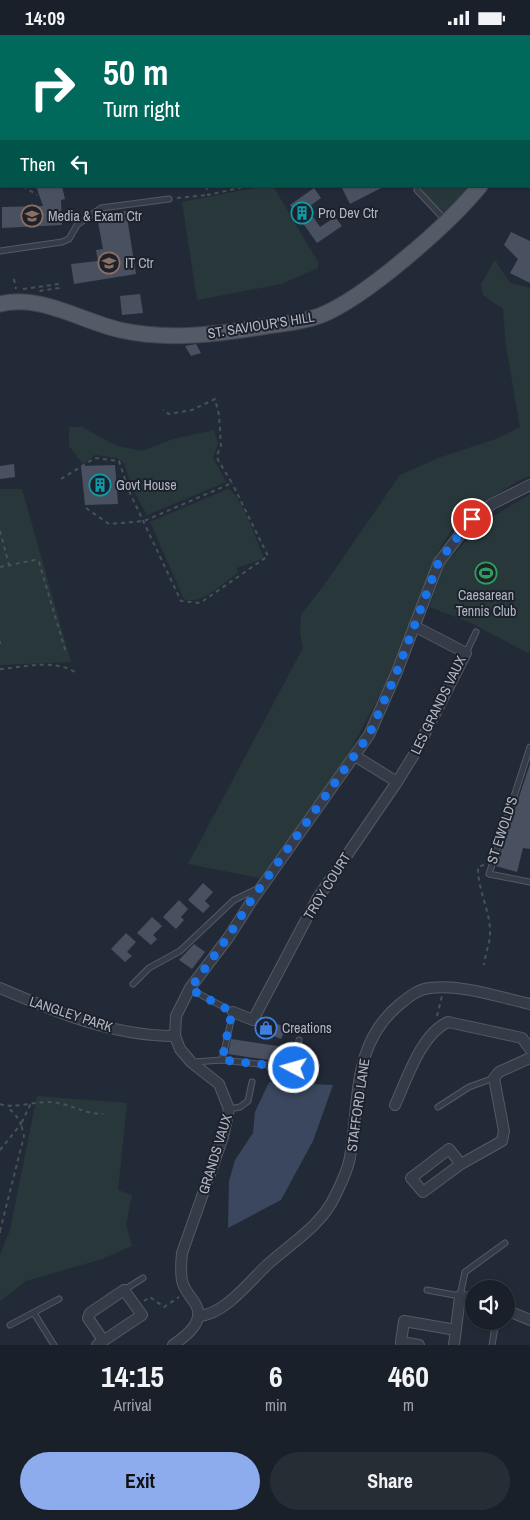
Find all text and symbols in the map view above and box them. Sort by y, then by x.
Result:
text: 14:09 [25,5,65,31]
text: 50 m [103,49,168,96]
icon: right [20,55,85,120]
text: Turn right [103,94,180,124]
icon: left [66,150,94,178]
text: Then [20,151,56,177]
building icon: Pro Dev Ctr [290,201,314,225]
school or university icon: Media & Exam Ctr [20,204,44,228]
place label: Pro Dev Ctr [318,204,378,222]
place label: Media & Exam Ctr [48,207,142,225]
school or university icon: IT Ctr [97,251,121,275]
place label: IT Ctr [125,254,154,272]
street label: ST. SAVIOUR'S HILL [206,308,316,342]
building icon: Govt House [88,473,112,497]
place label: Govt House [116,476,177,494]
pin [451,498,493,540]
icon: arrive [458,505,486,533]
sports icon: Caesarean Tennis Club [474,561,498,585]
place label: Caesarean Tennis Club [456,586,516,620]
street label: LES GRANDS VAUX [406,652,470,757]
street label: ST EWOLD'S [483,794,521,866]
street label: TROY COURT [299,849,355,923]
street label: LANGLEY PARK [27,992,115,1036]
shop icon: Creations [254,1016,278,1040]
place label: Creations [282,1019,332,1037]
position arrow [267,1041,319,1093]
street label: STAFFORD LANE [343,1057,373,1153]
street label: GRANDS VAUX [194,1111,236,1196]
map controls [465,1280,515,1330]
button: sound [465,1280,515,1330]
text: 14:15 [101,1356,164,1396]
text: 6 [269,1356,283,1396]
text: 460 [388,1356,429,1396]
text: Arrival [114,1394,151,1416]
text: min [265,1394,287,1416]
text: m [403,1394,414,1416]
button: Exit [20,1452,260,1510]
button: Share [270,1452,510,1510]

